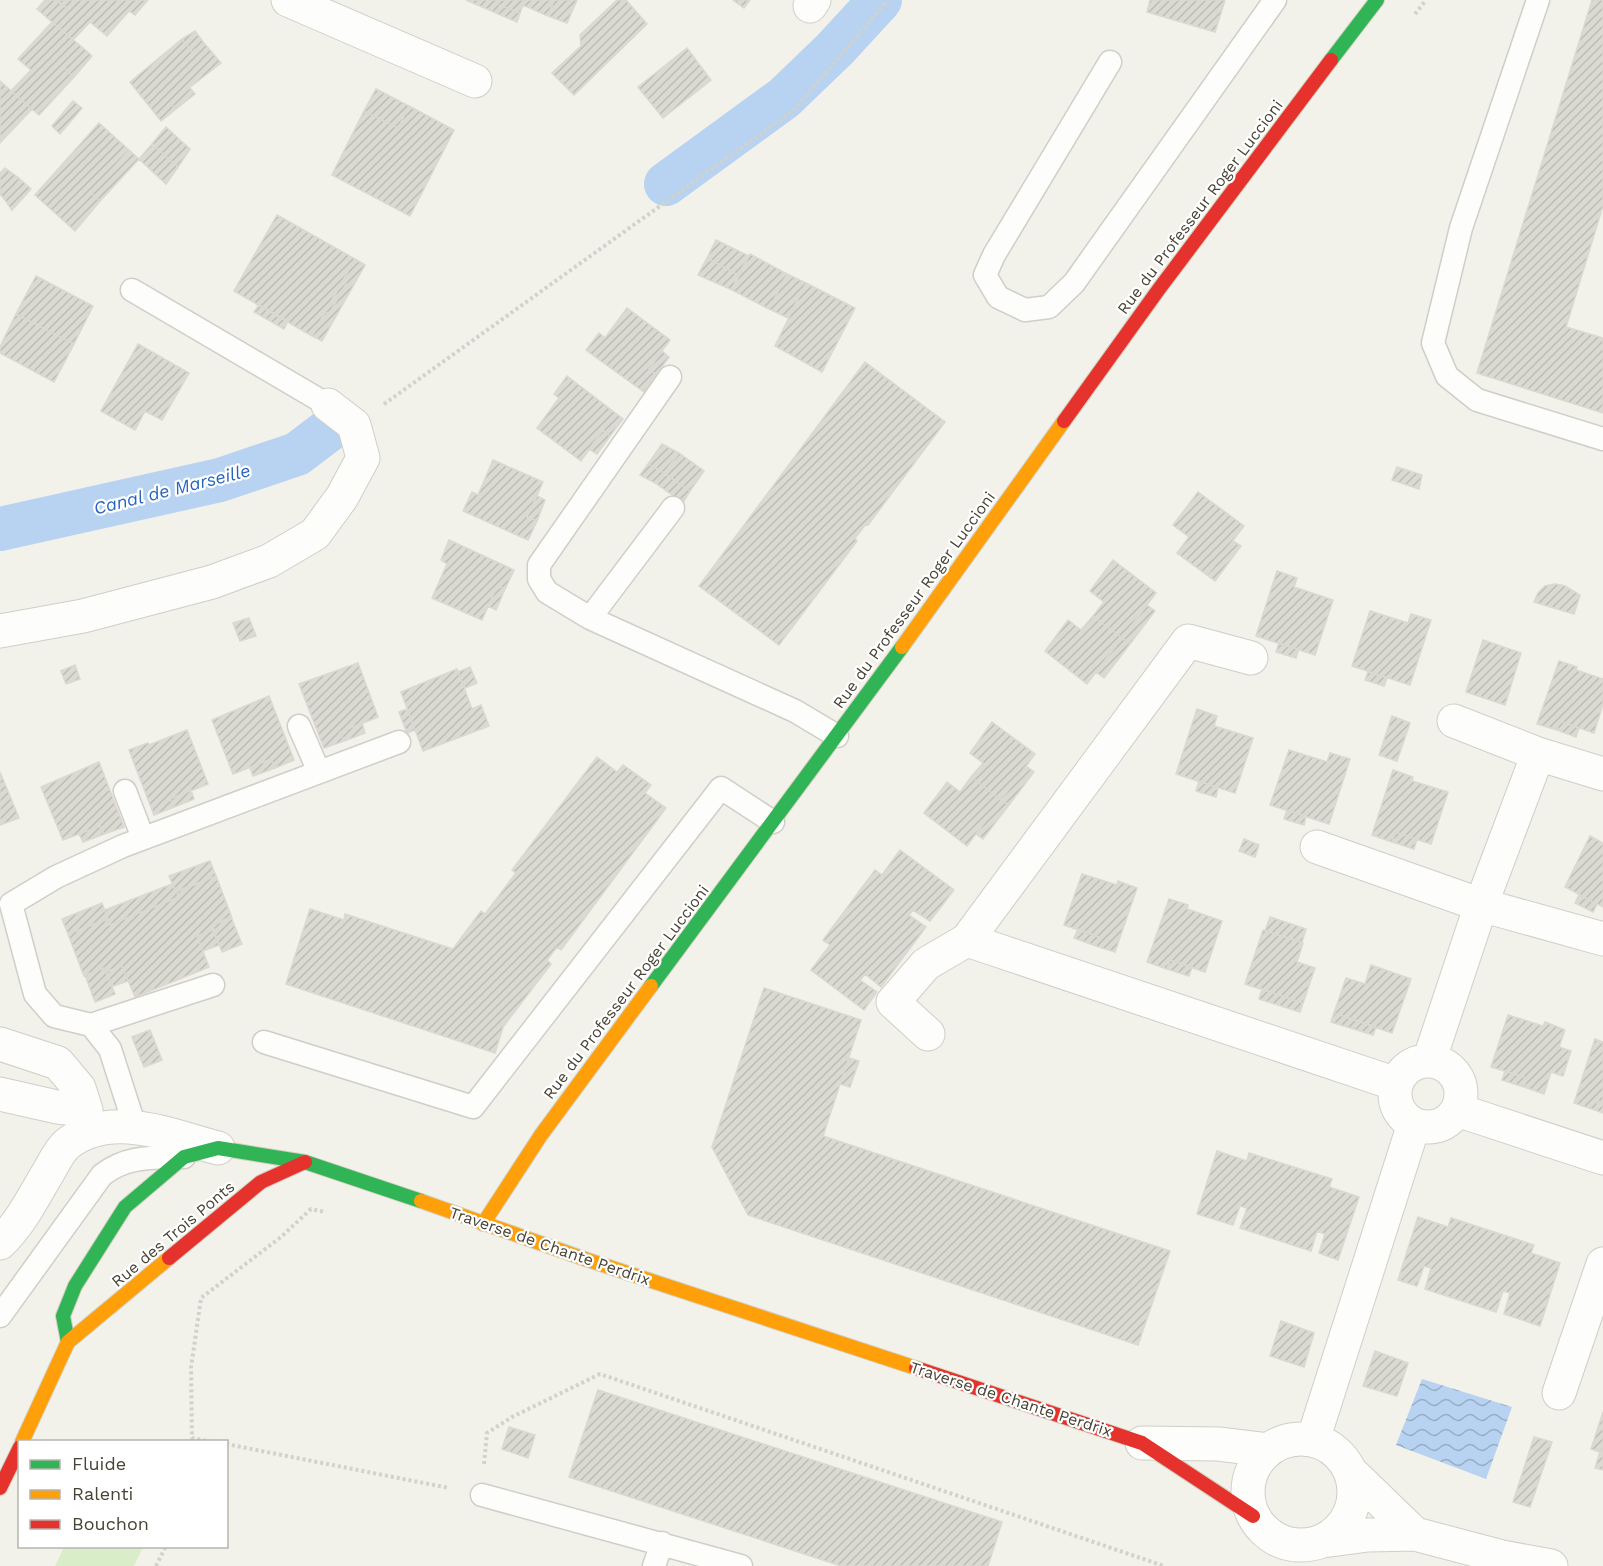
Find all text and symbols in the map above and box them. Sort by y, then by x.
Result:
street label: Rue du Professeur Roger Luccioni [1113,96,1287,318]
water label: Canal de Marseille [91,459,253,519]
street label: Rue du Professeur Roger Luccioni [829,488,999,712]
street label: Rue du Professeur Roger Luccioni [539,881,713,1103]
street label: Rue des Trois Ponts [108,1177,238,1291]
street label: Traverse de Chante Perdrix [447,1203,653,1289]
street label: Traverse de Chante Perdrix [908,1357,1114,1441]
legend [18,1440,228,1548]
text: Fluide [72,1453,126,1474]
text: Ralenti [72,1483,133,1504]
text: Bouchon [72,1513,149,1534]

